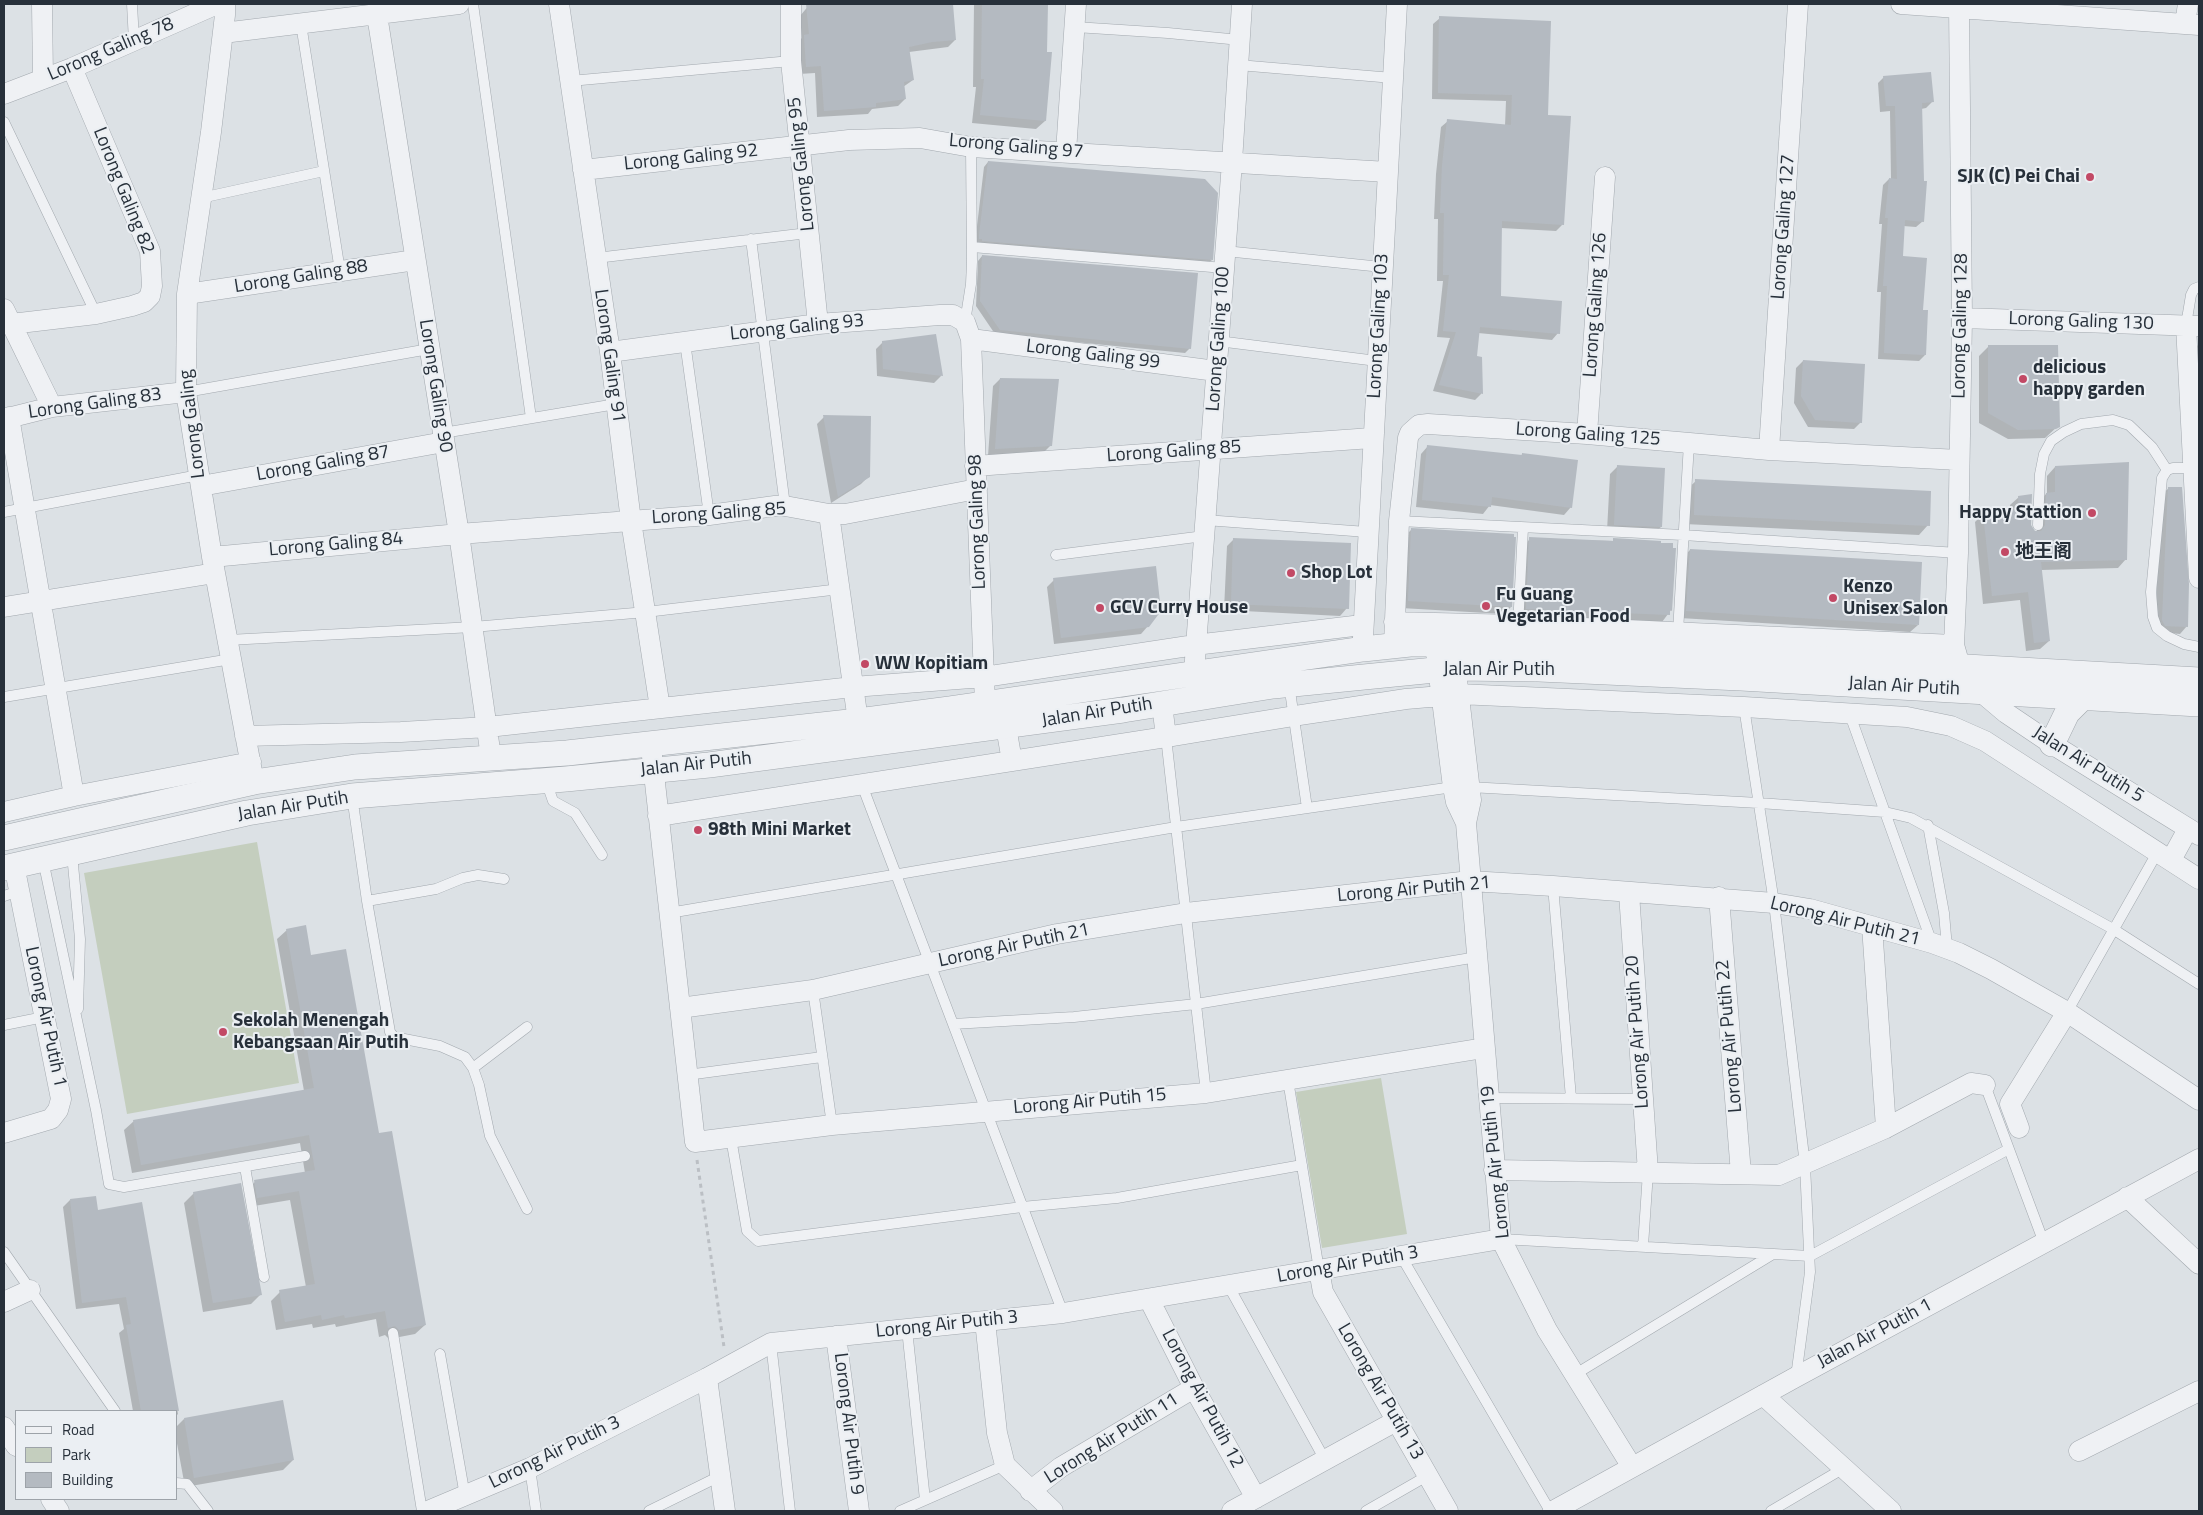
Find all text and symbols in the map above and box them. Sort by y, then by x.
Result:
street label: Lorong Galing 78 [45,13,177,87]
street label: Lorong Galing 95 [784,96,820,232]
street label: Lorong Galing 82 [87,124,159,258]
street label: Lorong Galing 97 [948,130,1084,164]
street label: Lorong Galing 92 [623,140,759,176]
street label: Lorong Galing 127 [1768,154,1800,300]
place label: SJK (C) Pei Chai [1957,166,2080,188]
marker: SJK (C) Pei Chai [2084,171,2096,183]
street label: Lorong Galing 126 [1580,232,1612,378]
street label: Lorong Galing 103 [1364,253,1394,399]
street label: Lorong Galing 128 [1948,253,1974,399]
street label: Lorong Galing 88 [233,255,369,299]
street label: Lorong Galing 100 [1203,266,1235,412]
street label: Lorong Galing 91 [588,288,630,424]
street label: Lorong Galing 130 [2008,308,2154,336]
street label: Lorong Galing 93 [729,310,865,346]
street label: Lorong Galing 90 [413,318,457,454]
street label: Lorong Galing 99 [1025,335,1161,375]
place label: delicious happy garden [2033,357,2145,401]
street label: Lorong Galing [175,368,211,480]
marker: delicious happy garden [2017,373,2029,385]
street label: Lorong Galing 83 [27,383,163,425]
street label: Lorong Galing 125 [1515,419,1661,451]
street label: Lorong Galing 85 [1106,436,1242,468]
street label: Lorong Galing 87 [255,441,391,487]
street label: Lorong Galing 98 [964,454,992,590]
street label: Lorong Galing 85 [651,498,787,530]
place label: Happy Stattion [1959,502,2082,524]
marker: Happy Stattion [2086,507,2098,519]
street label: Lorong Galing 84 [268,528,404,562]
place label: 地王阁 [2015,541,2072,563]
marker: 地王阁 [1999,546,2011,558]
place label: Shop Lot [1301,562,1372,584]
marker: Shop Lot [1285,567,1297,579]
place label: Kenzo Unisex Salon [1843,576,1948,620]
place label: Fu Guang Vegetarian Food [1496,584,1630,628]
marker: Kenzo Unisex Salon [1827,592,1839,604]
place label: GCV Curry House [1110,597,1248,619]
marker: Fu Guang Vegetarian Food [1480,600,1492,612]
marker: GCV Curry House [1094,602,1106,614]
place label: WW Kopitiam [875,653,988,675]
marker: WW Kopitiam [859,658,871,670]
street label: Jalan Air Putih [1443,659,1555,681]
street label: Jalan Air Putih [1848,673,1960,701]
street label: Jalan Air Putih [1040,693,1154,733]
street label: Jalan Air Putih 5 [2028,722,2148,808]
street label: Jalan Air Putih [639,748,753,782]
street label: Jalan Air Putih [236,787,350,827]
place label: 98th Mini Market [708,819,851,841]
marker: 98th Mini Market [692,824,704,836]
street label: Lorong Air Putih 21 [1336,872,1492,908]
street label: Lorong Air Putih 21 [1768,892,1922,952]
street label: Lorong Air Putih 21 [936,919,1092,973]
street label: Lorong Air Putih 1 [19,945,71,1089]
street label: Lorong Air Putih 20 [1621,955,1655,1109]
street label: Lorong Air Putih 22 [1712,958,1748,1114]
place label: Sekolah Menengah Kebangsaan Air Putih [233,1010,409,1054]
marker: Sekolah Menengah Kebangsaan Air Putih [217,1026,229,1038]
street label: Lorong Air Putih 15 [1012,1084,1168,1120]
street label: Lorong Air Putih 19 [1477,1084,1515,1240]
street label: Lorong Air Putih 3 [1276,1241,1420,1289]
street label: Jalan Air Putih 1 [1814,1294,1936,1374]
street label: Lorong Air Putih 3 [875,1306,1019,1344]
street label: Lorong Air Putih 13 [1332,1320,1428,1464]
street label: Lorong Air Putih 12 [1156,1326,1248,1472]
street label: Lorong Air Putih 9 [828,1352,868,1496]
street label: Lorong Air Putih 11 [1041,1389,1183,1489]
legend [15,1410,178,1500]
street label: Lorong Air Putih 3 [486,1411,624,1495]
text: Road [62,1418,94,1441]
text: Park [62,1443,91,1466]
text: Building [62,1468,113,1491]

